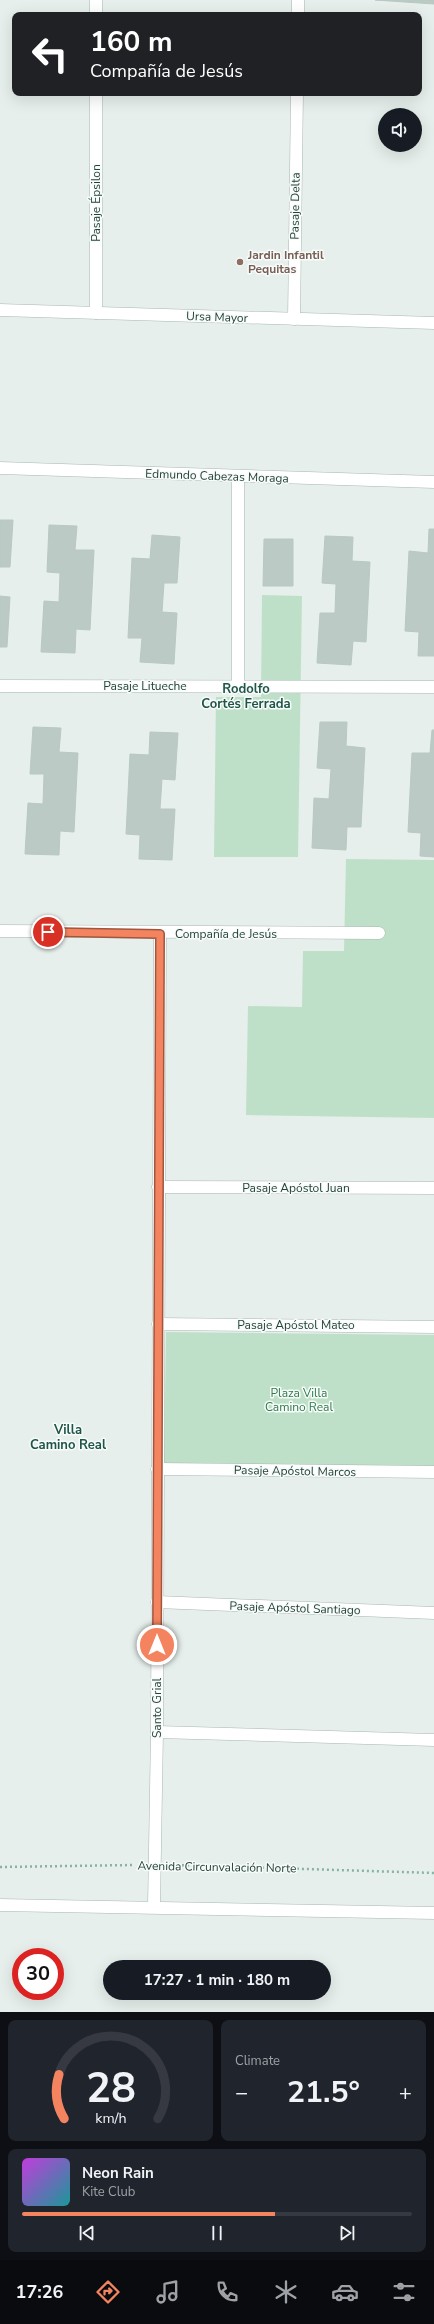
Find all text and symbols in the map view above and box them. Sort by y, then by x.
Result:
text: 160 m [90,23,173,61]
icon: left [24,28,76,80]
text: Compañía de Jesús [90,59,243,83]
map controls [378,108,422,152]
button: sound [378,108,422,152]
street label: Pasaje Épsilon [88,164,104,242]
street label: Pasaje Delta [286,172,304,240]
place label: Jardin Infantil Pequitas [247,247,324,277]
marker: Jardin Infantil Pequitas [235,257,245,267]
street label: Ursa Mayor [186,308,249,326]
street label: Edmundo Cabezas Moraga [145,465,289,487]
street label: Pasaje Litueche [103,678,187,694]
district label: Rodolfo Cortés Ferrada [201,680,291,713]
pin [31,915,65,949]
icon: arrive [37,921,59,943]
street label: Compañía de Jesús [175,926,277,942]
street label: Pasaje Apóstol Juan [242,1180,350,1196]
street label: Pasaje Apóstol Mateo [237,1317,355,1333]
park label: Plaza Villa Camino Real [265,1385,333,1415]
district label: Villa Camino Real [30,1421,107,1454]
street label: Pasaje Apóstol Marcos [234,1462,357,1480]
street label: Pasaje Apóstol Santiago [229,1598,361,1618]
position arrow [136,1624,178,1666]
street label: Santo Grial [149,1677,165,1738]
street label: Avenida Circunvalación Norte [137,1858,297,1876]
speed limit sign: 30 [12,1948,64,2000]
text: 17:27 · 1 min · 180 m [144,1970,290,1990]
text: Climate [235,2052,280,2070]
text: 28 [86,2059,135,2116]
text: 21.5° [287,2072,360,2113]
text: − [235,2078,248,2108]
text: + [399,2078,412,2108]
text: km/h [95,2108,126,2127]
text: Neon Rain [82,2163,154,2183]
text: Kite Club [82,2183,135,2201]
icon: previous [76,2222,98,2244]
icon: pause [206,2222,228,2244]
icon: next [336,2222,358,2244]
icon: directions [94,2278,122,2306]
icon: music [154,2278,182,2306]
icon: phone [213,2278,241,2306]
icon: climate [272,2278,300,2306]
icon: car [331,2278,359,2306]
icon: filters [390,2278,418,2306]
text: 17:26 [16,2280,63,2304]

